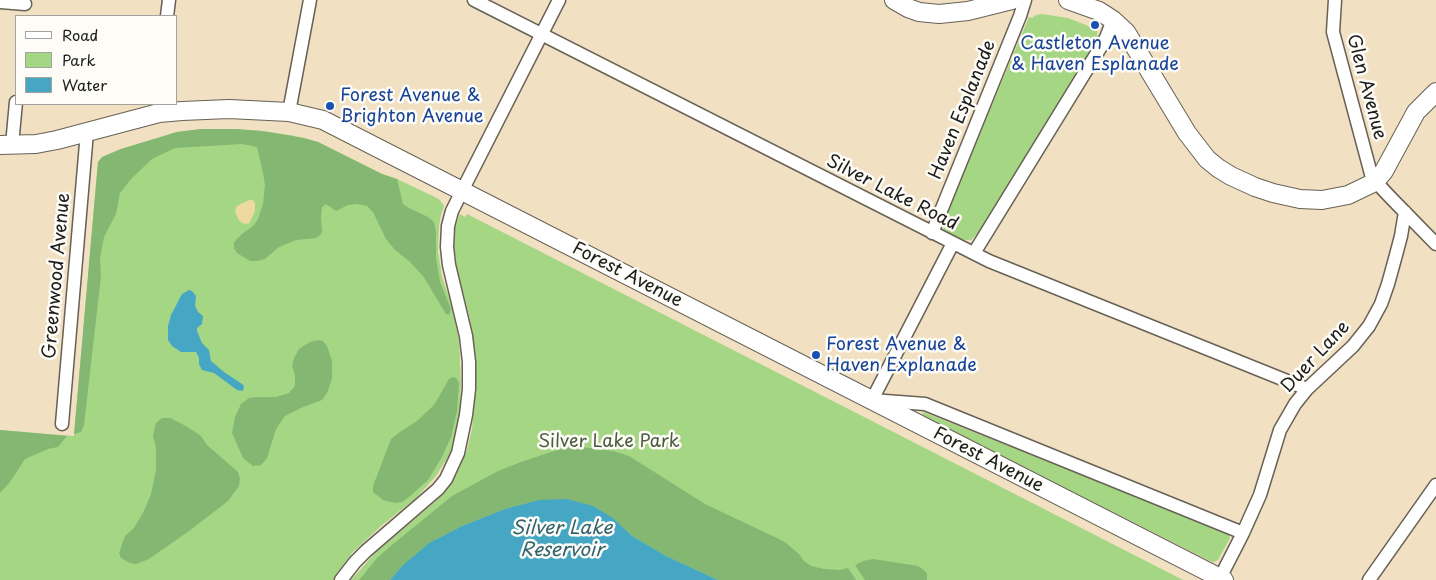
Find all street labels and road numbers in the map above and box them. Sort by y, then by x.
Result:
street label: Glen Avenue [1342,32,1390,142]
street label: Haven Esplanade [925,37,1001,183]
street label: Silver Lake Road [823,150,961,236]
street label: Greenwood Avenue [39,192,75,360]
street label: Forest Avenue [568,238,686,312]
street label: Duer Lane [1277,316,1355,398]
street label: Forest Avenue [929,423,1047,497]

